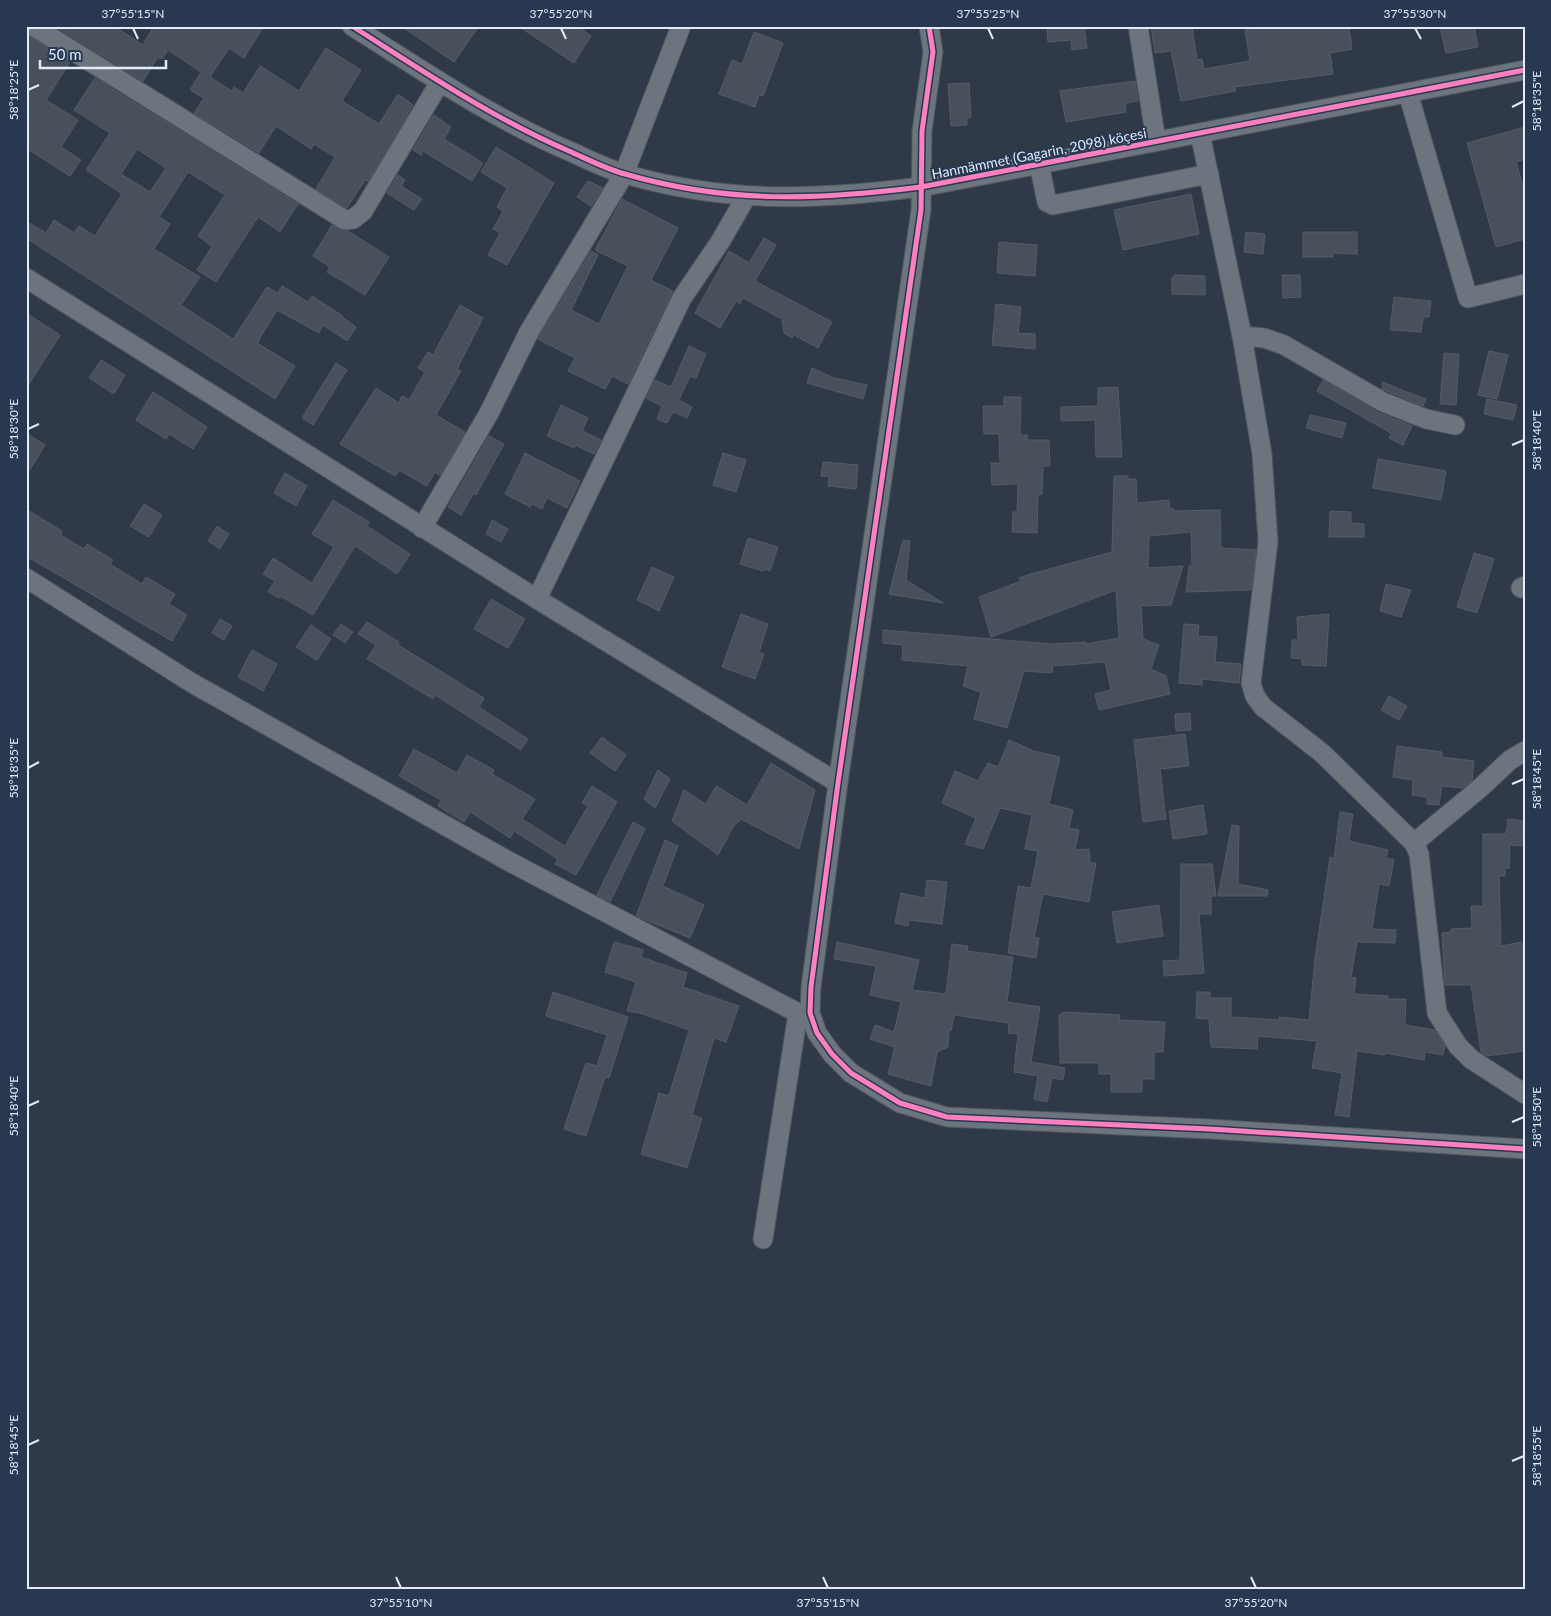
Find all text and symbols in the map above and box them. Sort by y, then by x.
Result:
text: 37°55'15"N [102,6,164,21]
text: 37°55'20"N [530,6,592,21]
text: 37°55'25"N [957,6,1019,21]
text: 37°55'30"N [1384,6,1446,21]
scale bar [40,38,166,70]
text: 50 m [48,45,82,63]
text: 58°18'25"E [6,60,21,120]
text: 58°18'35"E [1529,71,1544,131]
street label: Hanmämmet (Gagarin, 2098) köçesi [930,124,1148,182]
text: 58°18'30"E [6,399,21,459]
text: 58°18'40"E [1529,410,1544,470]
text: 58°18'35"E [6,738,21,798]
text: 58°18'45"E [1529,749,1544,809]
text: 58°18'40"E [6,1076,21,1136]
text: 58°18'50"E [1529,1087,1544,1147]
text: 58°18'45"E [6,1415,21,1475]
text: 58°18'55"E [1529,1426,1544,1486]
text: 37°55'10"N [370,1595,432,1610]
text: 37°55'15"N [797,1595,859,1610]
text: 37°55'20"N [1225,1595,1287,1610]

